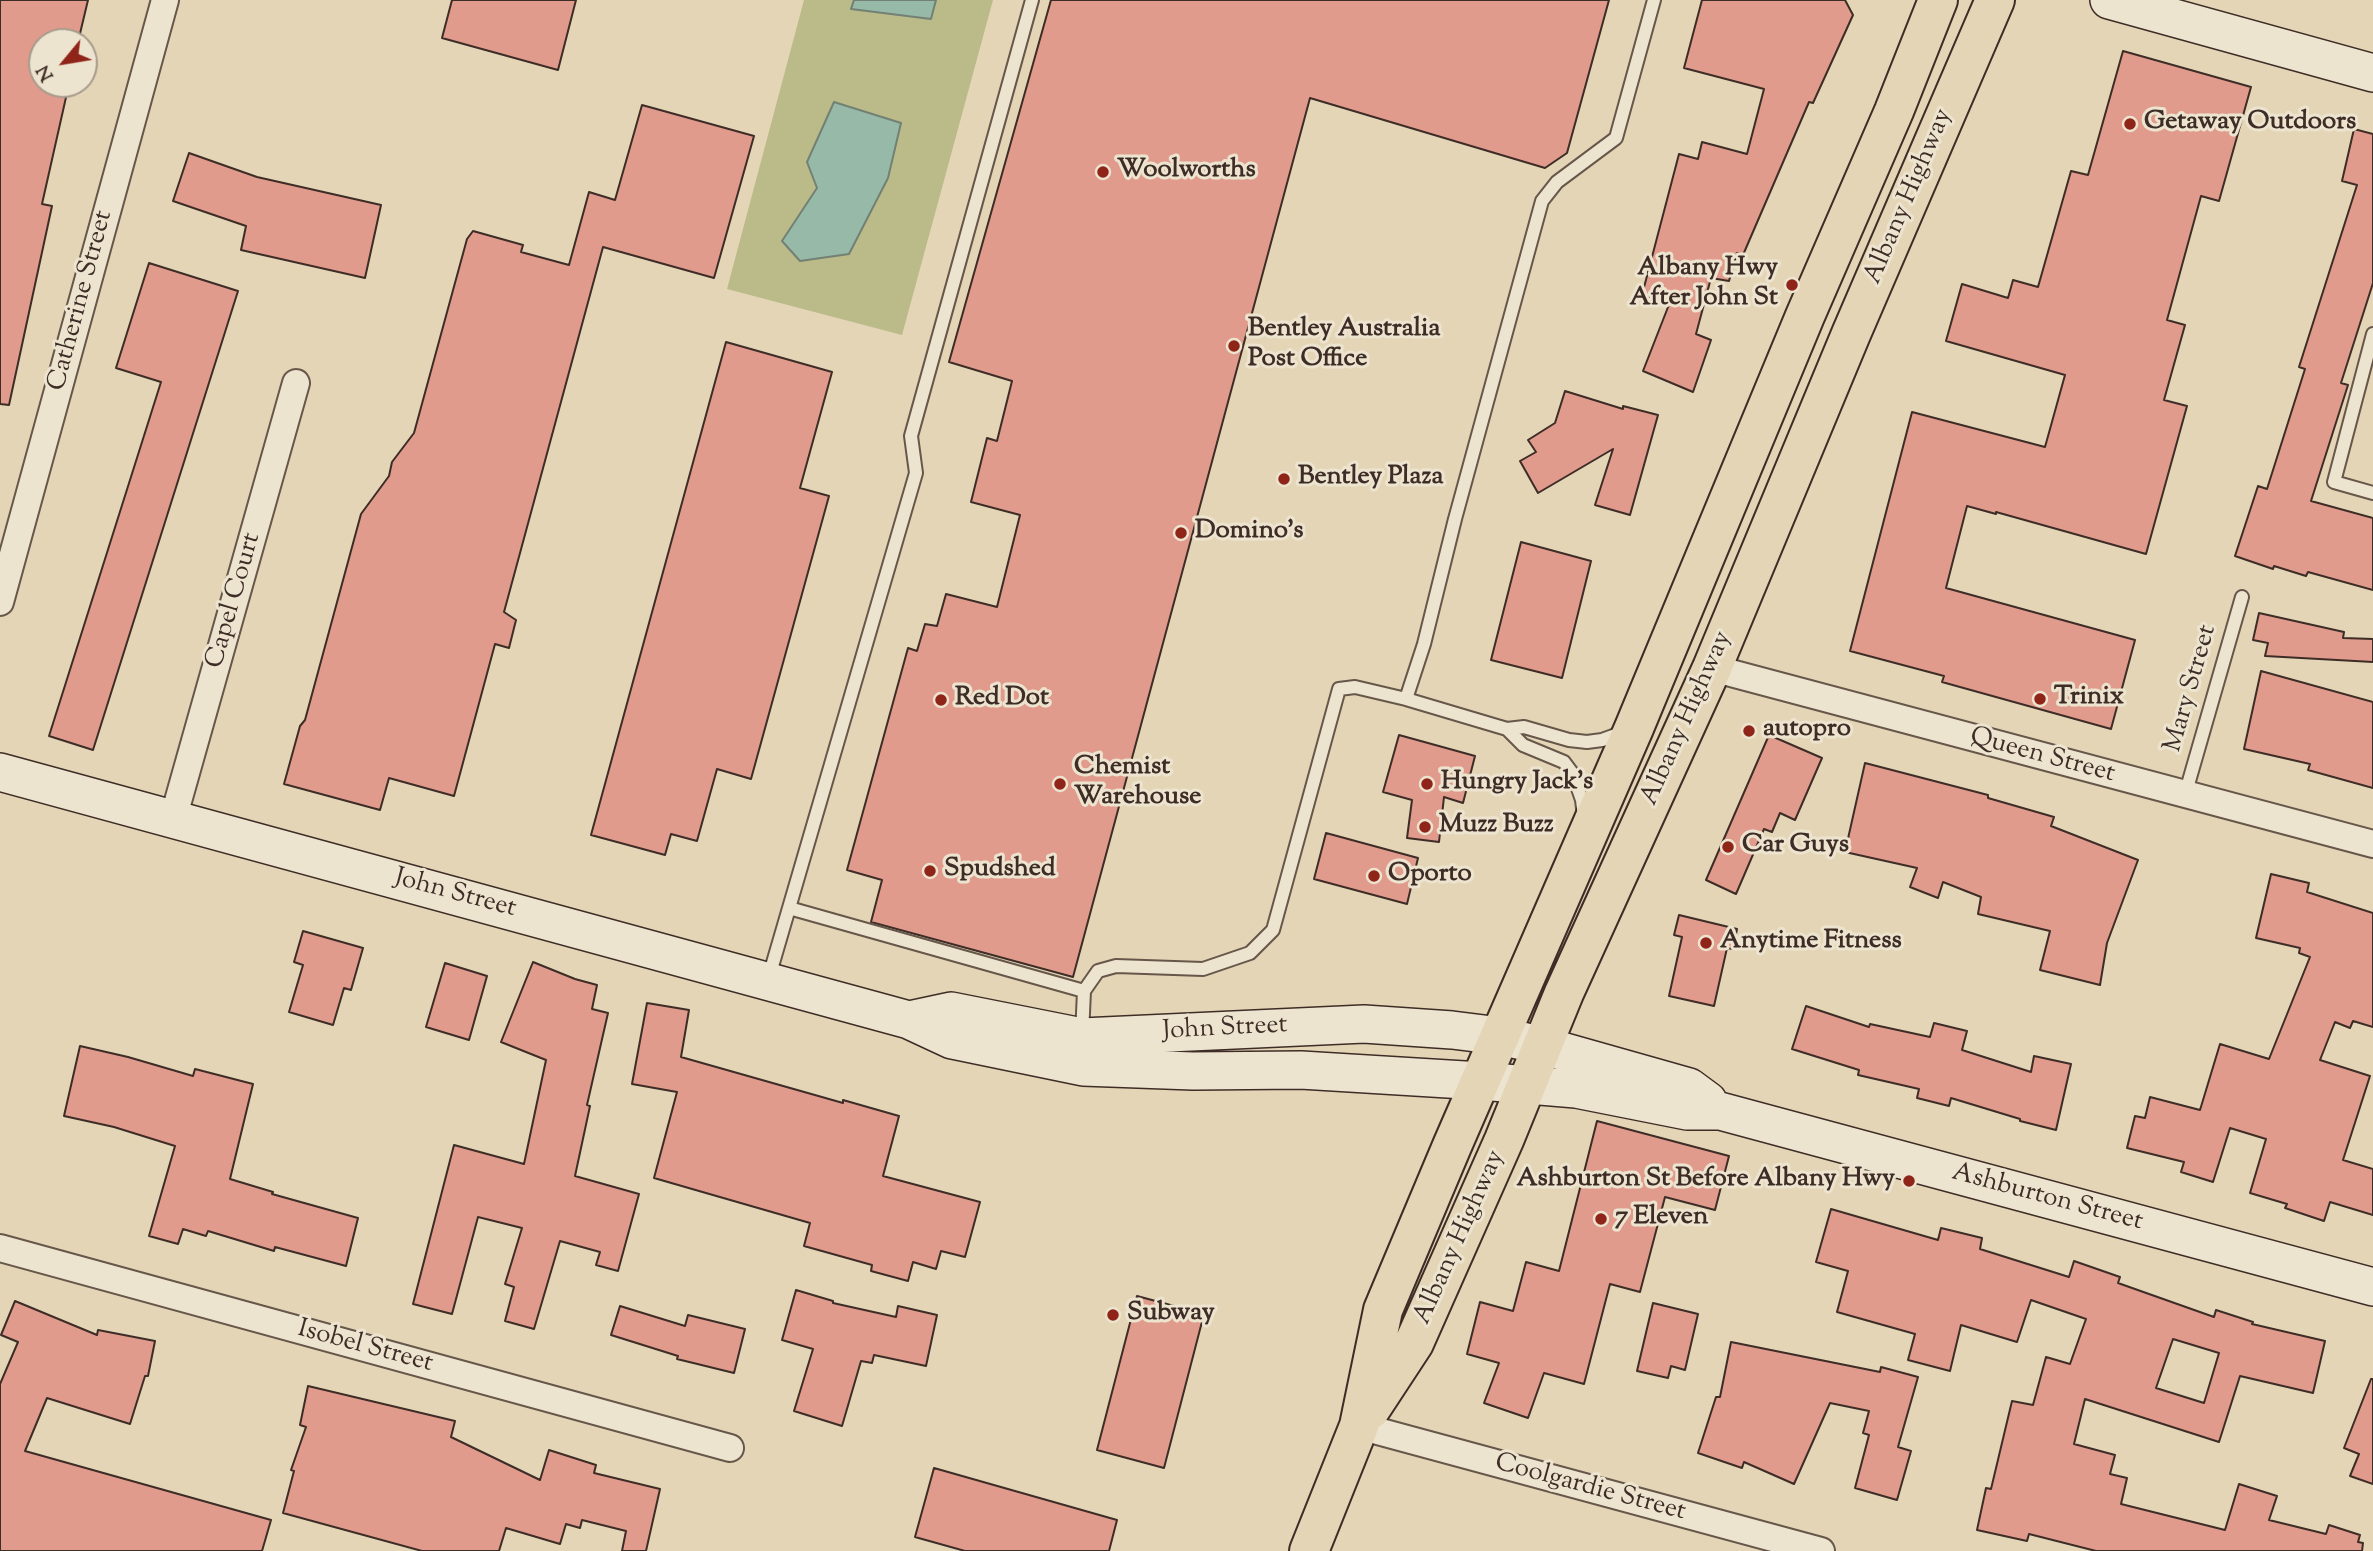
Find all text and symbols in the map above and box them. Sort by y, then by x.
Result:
north arrow [28,28,98,98]
text: N [31,59,62,86]
street label: Albany Highway [1859,105,1961,289]
place label: Getaway Outdoors [2144,108,2356,140]
marker: Getaway Outdoors [2122,116,2138,132]
place label: Woolworths [1117,156,1256,188]
marker: Woolworths [1095,164,1111,180]
street label: Catherine Street [43,207,121,395]
place label: Albany Hwy After John St [1629,254,1778,316]
marker: Albany Hwy After John St [1784,277,1800,293]
place label: Bentley Australia Post Office [1248,315,1440,376]
marker: Bentley Australia Post Office [1226,338,1242,354]
place label: Bentley Plaza [1298,463,1443,495]
marker: Bentley Plaza [1276,471,1292,487]
place label: Domino's [1195,517,1304,549]
marker: Domino's [1173,525,1189,541]
street label: Capel Court [201,530,269,672]
street label: Mary Street [2159,622,2225,756]
street label: Albany Highway [1636,627,1740,811]
place label: Trinix [2054,683,2124,715]
place label: Red Dot [955,684,1049,716]
marker: Trinix [2032,691,2048,707]
marker: Red Dot [933,692,949,708]
place label: autopro [1763,715,1851,747]
marker: autopro [1741,723,1757,739]
street label: Queen Street [1966,723,2118,791]
place label: Chemist Warehouse [1074,753,1201,814]
place label: Hungry Jack's [1441,768,1593,800]
marker: Chemist Warehouse [1052,776,1068,792]
marker: Hungry Jack's [1419,776,1435,792]
place label: Muzz Buzz [1439,811,1554,843]
marker: Muzz Buzz [1417,819,1433,835]
place label: Car Guys [1742,831,1849,863]
marker: Car Guys [1720,839,1736,855]
place label: Spudshed [944,855,1056,887]
place label: Oporto [1388,860,1472,892]
marker: Spudshed [922,863,938,879]
street label: John Street [391,864,519,926]
marker: Oporto [1366,868,1382,884]
place label: Anytime Fitness [1720,927,1902,959]
marker: Anytime Fitness [1698,935,1714,951]
street label: John Street [1162,1011,1288,1049]
street label: Albany Highway [1409,1146,1513,1330]
street label: Ashburton Street [1948,1159,2146,1239]
place label: Ashburton St Before Albany Hwy [1516,1165,1895,1197]
marker: Ashburton St Before Albany Hwy [1901,1173,1917,1189]
place label: 7 Eleven [1615,1203,1708,1235]
marker: 7 Eleven [1593,1211,1609,1227]
place label: Subway [1127,1299,1215,1331]
marker: Subway [1105,1307,1121,1323]
street label: Isobel Street [294,1315,436,1381]
street label: Coolgardie Street [1491,1449,1689,1529]

